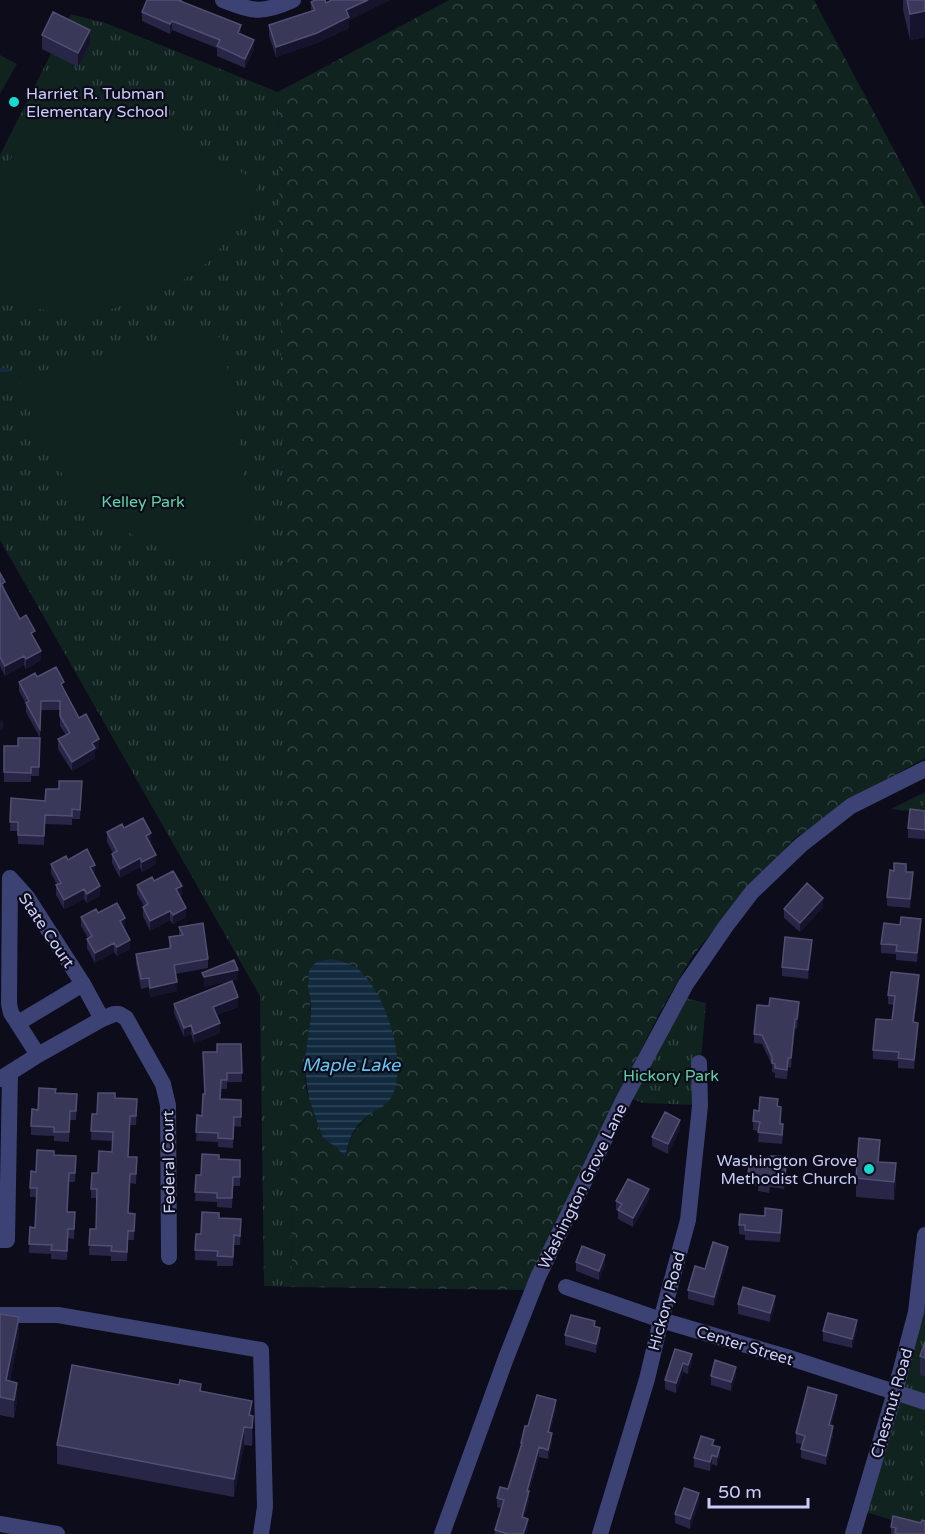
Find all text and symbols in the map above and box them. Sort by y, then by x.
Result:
place label: Harriet R. Tubman Elementary School [26,84,168,122]
marker: Harriet R. Tubman Elementary School [7,95,21,109]
park label: Kelley Park [101,492,185,512]
street label: State Court [14,889,79,972]
water label: Maple Lake [302,1054,401,1076]
park label: Hickory Park [623,1066,719,1086]
street label: Washington Grove Lane [534,1100,632,1272]
street label: Federal Court [158,1110,180,1214]
place label: Washington Grove Methodist Church [717,1151,857,1189]
marker: Washington Grove Methodist Church [862,1162,876,1176]
street label: Hickory Road [644,1249,690,1353]
street label: Center Street [694,1322,796,1370]
street label: Chestnut Road [867,1346,917,1461]
scale bar [709,1471,808,1509]
text: 50 m [718,1481,762,1503]

